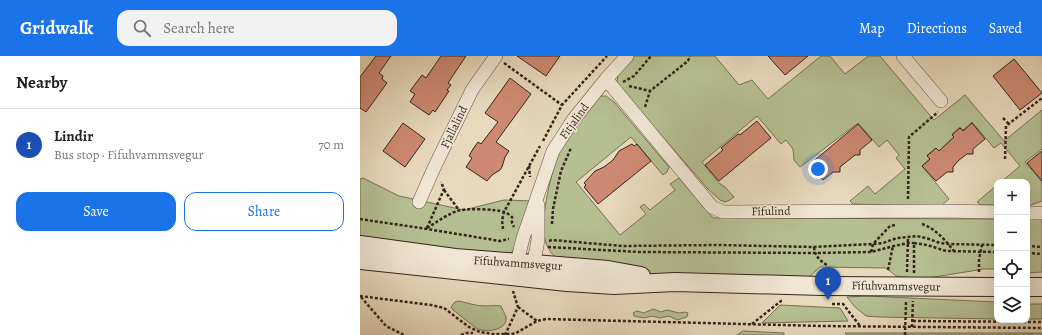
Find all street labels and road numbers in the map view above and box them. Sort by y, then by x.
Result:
street label: Fitjalind [555,99,593,142]
street label: Fjallalind [437,103,471,151]
street label: Fífulind [751,203,791,219]
street label: Fífuhvammsvegur [473,252,563,274]
street label: Fífuhvammsvegur [851,277,941,295]

